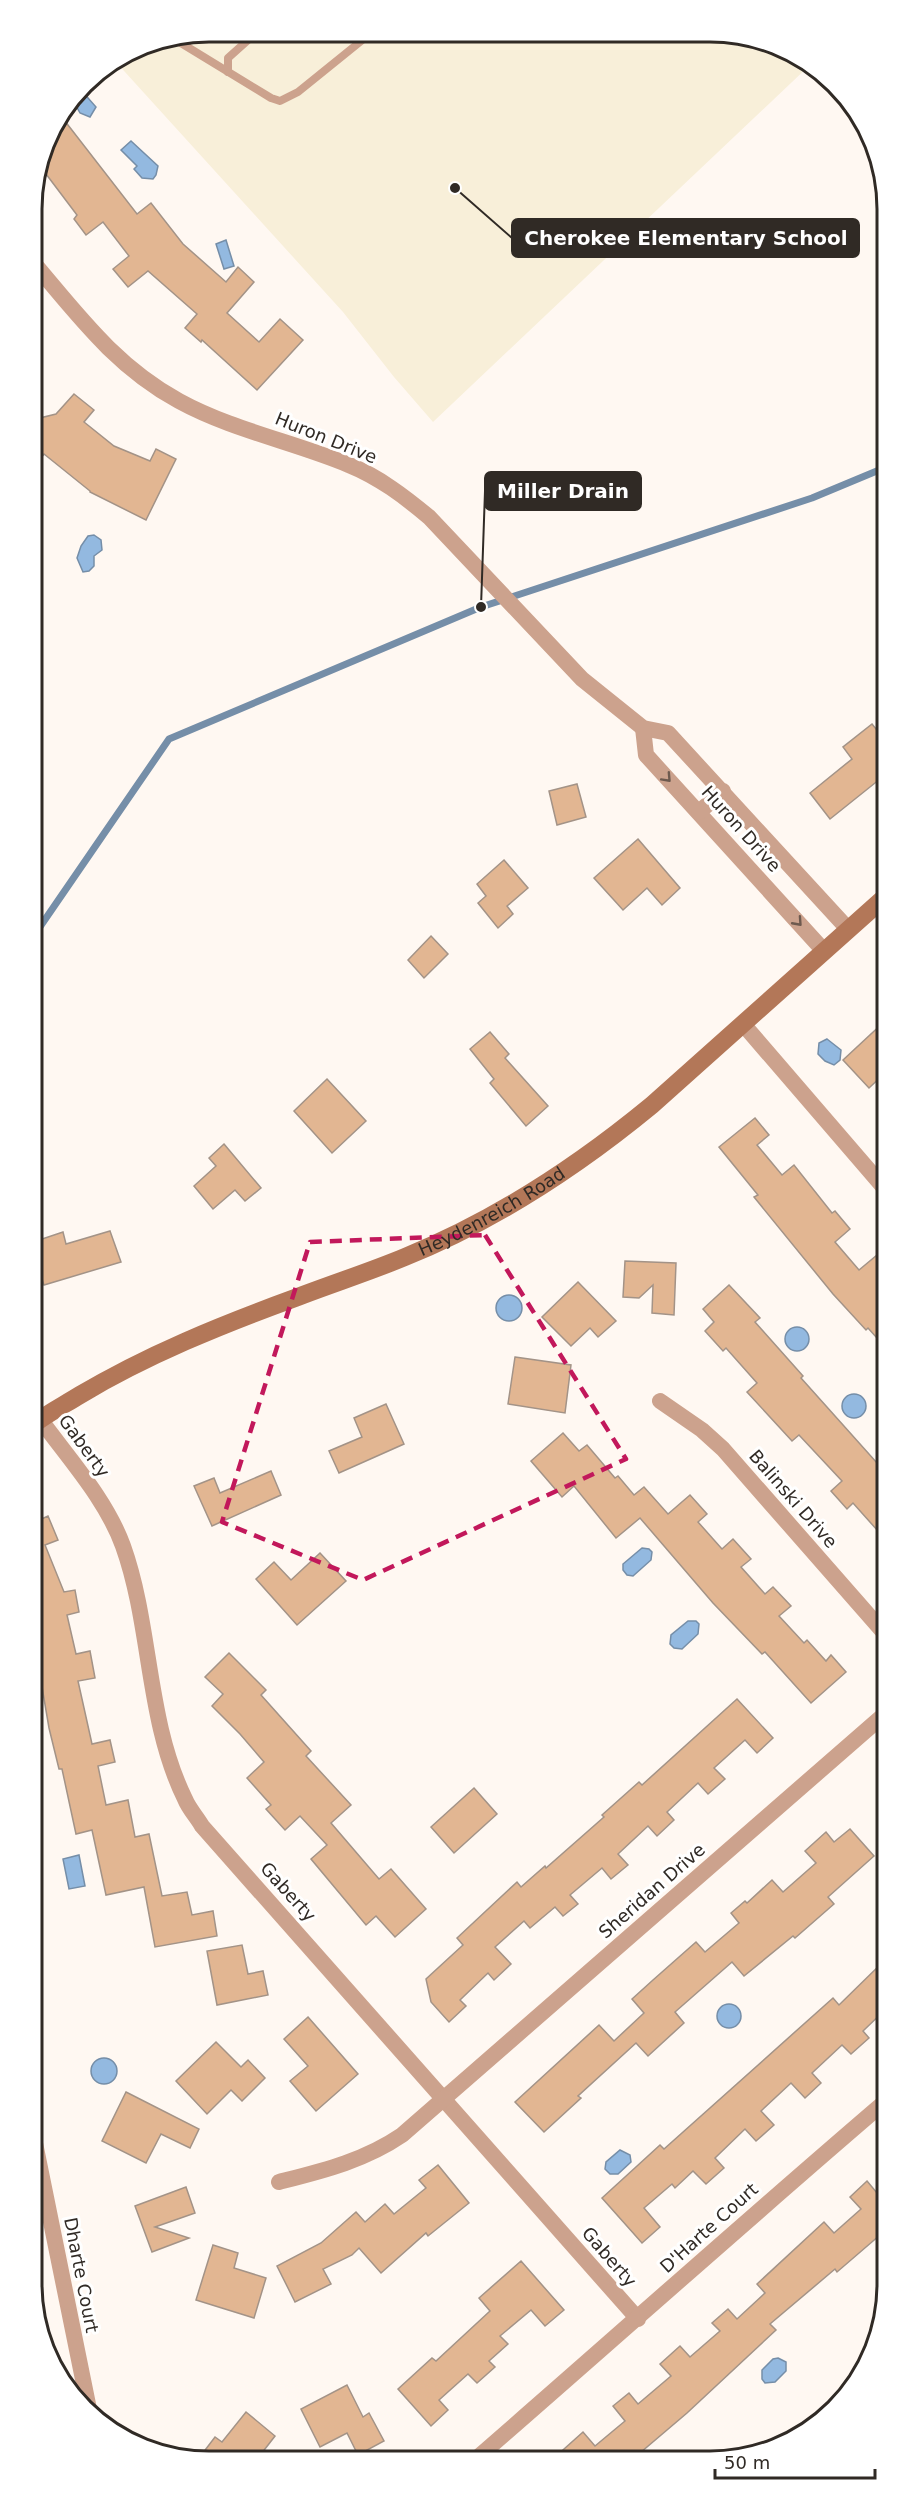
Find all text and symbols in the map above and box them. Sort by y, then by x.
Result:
callout: Cherokee Elementary School [512,219,859,257]
text: Cherokee Elementary School [524,226,848,250]
street label: Huron Drive [272,408,380,468]
callout: Miller Drain [485,472,641,510]
text: Miller Drain [497,479,629,503]
one-way arrow [660,771,671,782]
street label: Huron Drive [697,781,785,876]
one-way arrow [791,916,802,926]
street label: Heydenreich Road [415,1162,569,1260]
street label: Gaberty [55,1410,114,1482]
street label: Balinski Drive [745,1445,842,1552]
street label: Sheridan Drive [594,1839,709,1942]
street label: Gaberty [256,1858,321,1926]
street label: D'Harte Court [656,2178,762,2277]
street label: Dharte Court [60,2215,103,2334]
street label: Gaberty [578,2222,641,2291]
scale bar [715,2442,876,2480]
text: 50 m [724,2452,770,2473]

